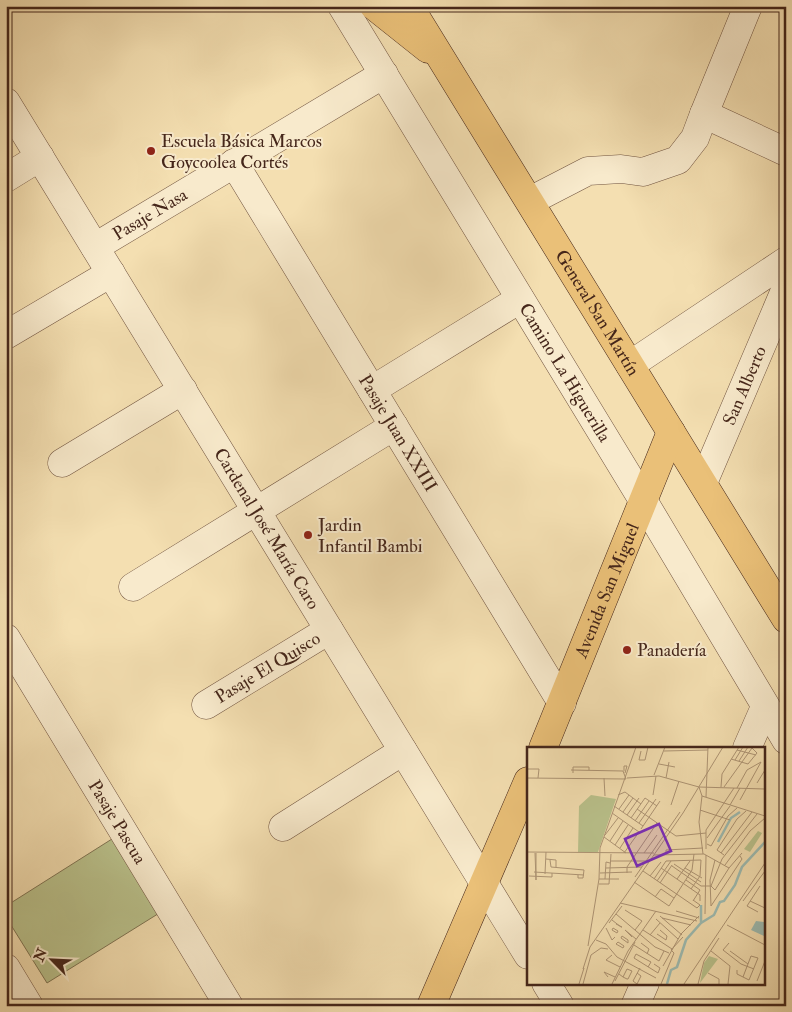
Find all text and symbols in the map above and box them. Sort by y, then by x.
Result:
place label: Escuela Básica Marcos Goycoolea Cortés [161,130,322,174]
marker: Escuela Básica Marcos Goycoolea Cortés [145,145,157,157]
street label: Pasaje Nasa [108,183,192,245]
street label: General San Martín [550,245,645,380]
street label: Camino La Higuerilla [514,299,617,447]
street label: San Alberto [717,342,772,429]
street label: Pasaje Juan XXIII [354,370,442,496]
street label: Cardenal José María Caro [209,444,325,614]
place label: Jardin Infantil Bambi [317,514,423,558]
street label: Avenida San Miguel [569,519,645,662]
marker: Jardin Infantil Bambi [302,529,314,541]
street label: Pasaje El Quisco [211,626,325,708]
place label: Panadería [637,639,707,662]
marker: Panadería [621,644,633,656]
inset map [527,747,764,984]
street label: Pasaje Pascua [83,776,152,869]
north arrow [28,934,78,984]
text: N [30,945,51,965]

